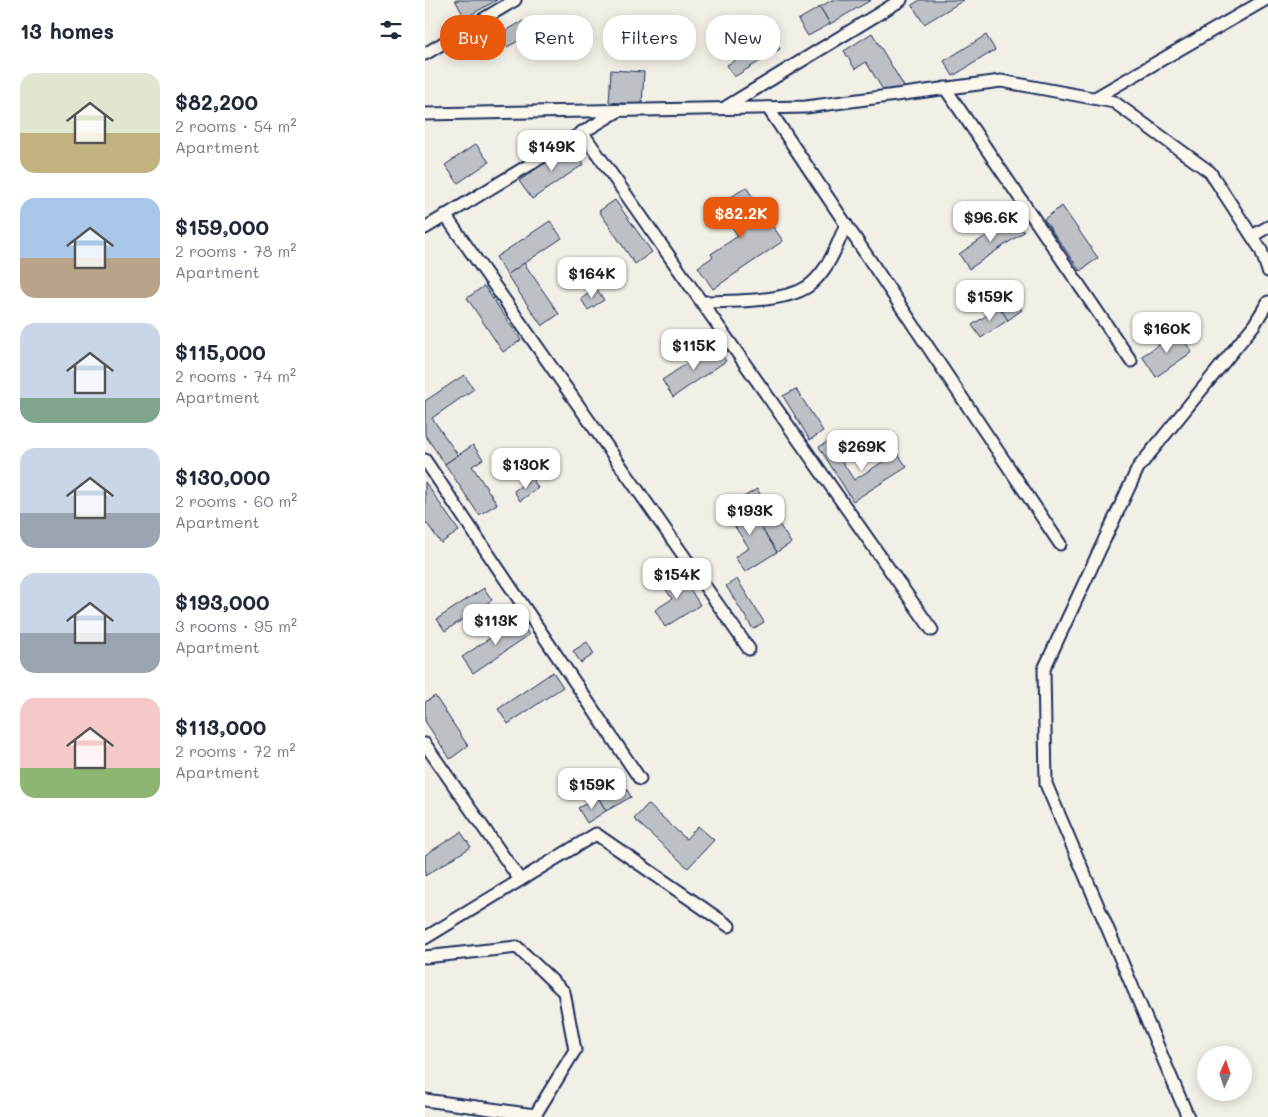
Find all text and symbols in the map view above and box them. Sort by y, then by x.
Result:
chip: Buy [440,15,506,60]
chip: Rent [516,15,593,60]
chip: Filters [603,15,696,60]
chip: New [706,15,780,60]
icon: filters [377,16,405,44]
text: 13 homes [20,17,114,44]
text: $82,200 [175,88,258,115]
icon: home [60,93,120,153]
text: 2 rooms · 54 m² [175,115,296,136]
pin: $149K [517,130,587,172]
text: $149K [528,135,576,156]
text: Apartment [175,136,260,157]
pin: $82.2K [700,196,782,239]
pin: $96.6K [950,200,1032,243]
text: $82.2K [714,202,768,223]
text: $96.6K [964,206,1018,227]
text: $159,000 [175,213,269,240]
icon: home [60,218,120,278]
text: 2 rooms · 78 m² [175,240,296,261]
pin: $164K [557,256,627,299]
text: Apartment [175,261,260,282]
text: $164K [568,262,616,283]
pin: $159K [955,280,1025,322]
text: $159K [967,285,1013,306]
pin: $160K [1132,312,1202,354]
text: $160K [1143,317,1191,338]
pin: $115K [659,328,729,371]
text: $115K [672,334,716,355]
text: $115,000 [175,338,266,365]
icon: home [60,343,120,403]
text: 2 rooms · 74 m² [175,365,296,386]
text: Apartment [175,386,260,407]
pin: $269K [827,430,897,472]
text: $269K [838,435,886,456]
pin: $130K [491,448,561,490]
text: $130K [502,453,550,474]
text: $130,000 [175,463,270,490]
icon: home [60,468,120,528]
text: 2 rooms · 60 m² [175,490,297,511]
pin: $193K [715,494,785,536]
text: $193K [727,499,773,520]
text: Apartment [175,511,260,532]
pin: $154K [642,558,712,600]
text: $154K [654,563,701,584]
text: $193,000 [175,588,269,615]
icon: home [60,593,120,653]
pin: $113K [461,604,531,646]
text: $113K [474,609,518,630]
text: 3 rooms · 95 m² [175,615,297,636]
text: Apartment [175,636,260,657]
text: $113,000 [175,713,266,740]
icon: home [60,718,120,778]
text: 2 rooms · 72 m² [175,740,296,761]
text: Apartment [175,761,260,782]
pin: $159K [557,768,627,810]
text: $159K [569,773,615,794]
north arrow [1197,1046,1253,1101]
map controls [1197,1046,1252,1101]

